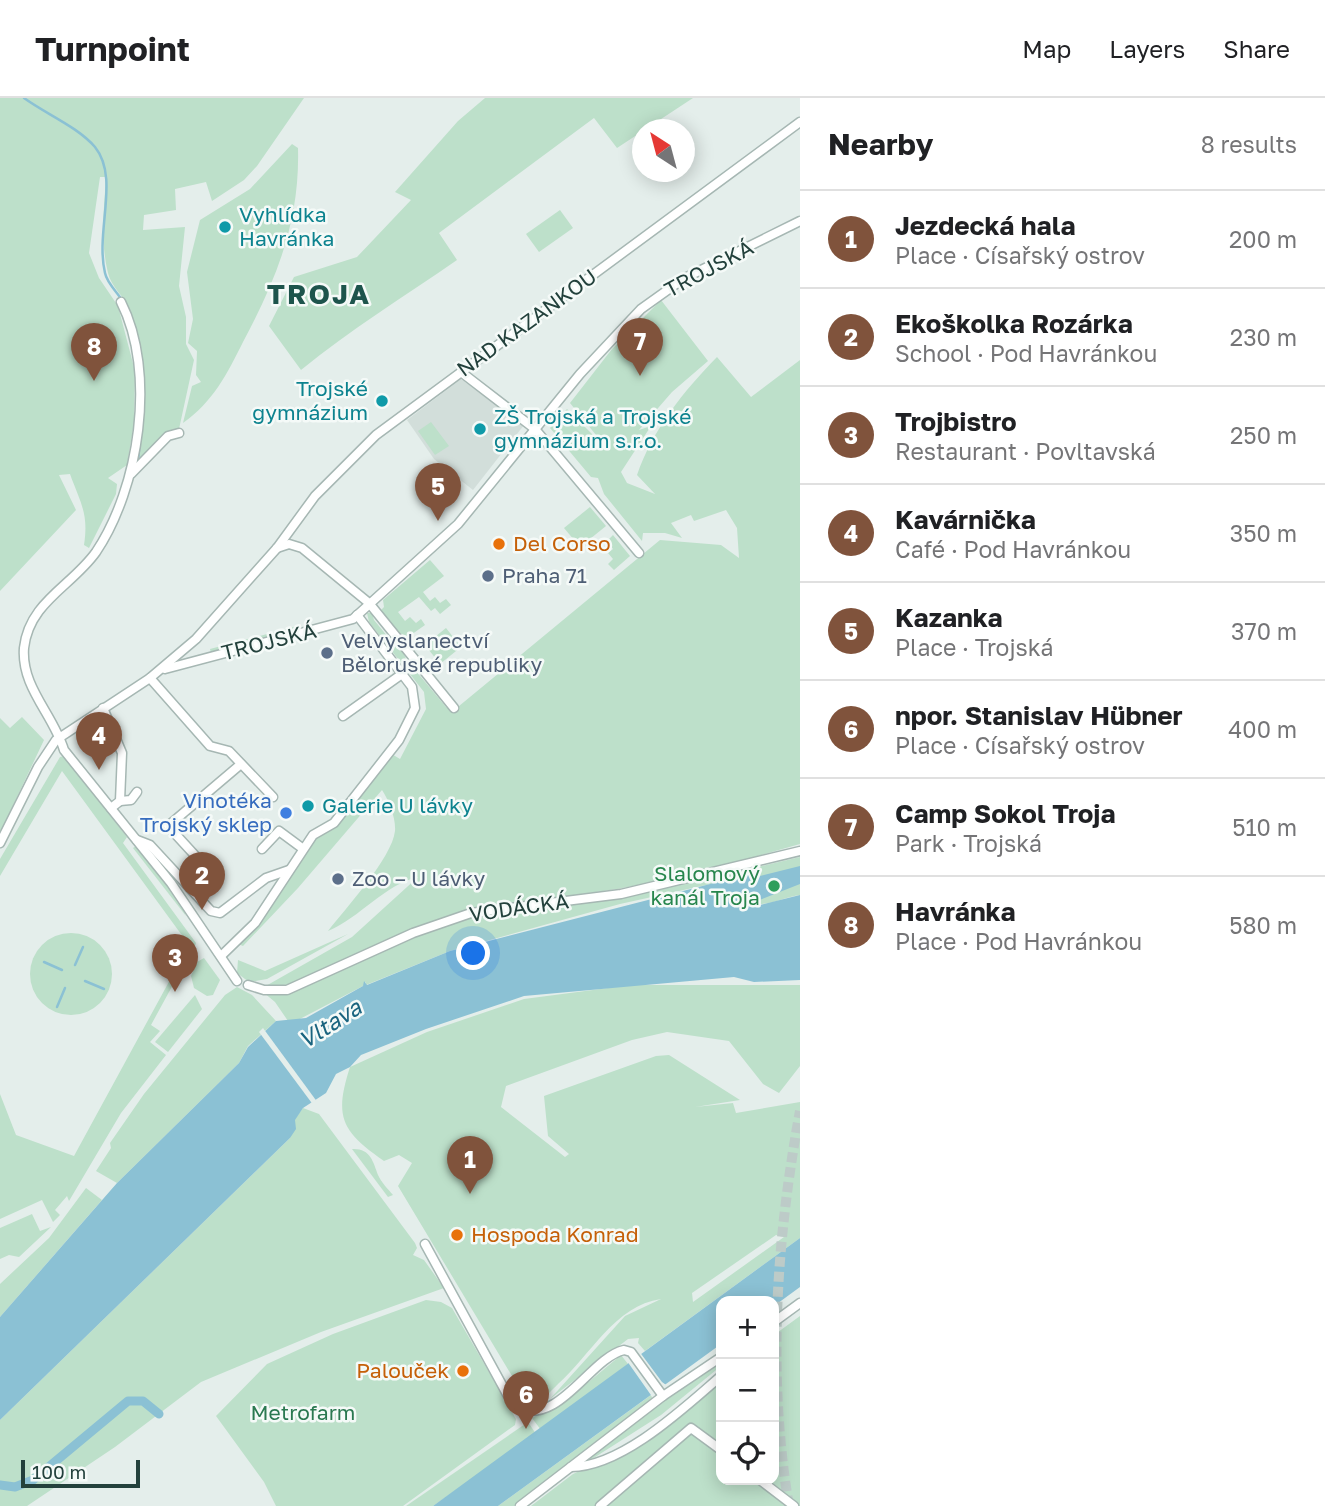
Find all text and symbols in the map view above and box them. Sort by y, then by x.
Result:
text: Turnpoint [35,29,190,68]
text: Map [1022,34,1071,63]
text: Layers [1109,34,1185,63]
text: Share [1223,34,1290,63]
north arrow [632,119,695,182]
text: Nearby [828,126,933,162]
text: 8 results [1201,130,1297,158]
place label: Vyhlídka Havránka [239,201,334,251]
text: Jezdecká hala [895,210,1075,241]
marker: Vyhlídka Havránka [217,219,233,235]
text: 1 [845,225,857,253]
text: 200 m [1229,225,1297,253]
street label: TROJSKÁ [660,234,757,302]
text: Place · Císařský ostrov [895,241,1145,269]
street label: NAD KAZANKOU [451,263,601,382]
district label: TROJA [267,277,371,310]
text: Ekoškolka Rozárka [895,308,1133,339]
pin: 7 [617,318,663,376]
pin: 8 [71,323,117,381]
text: 2 [844,323,858,351]
text: 230 m [1230,323,1297,351]
text: School · Pod Havránkou [895,339,1157,367]
place label: Trojské gymnázium [252,375,368,425]
marker: Trojské gymnázium [374,393,390,409]
place label: ZŠ Trojská a Trojské gymnázium s.r.o. [494,403,691,453]
text: Trojbistro [895,406,1017,437]
marker: ZŠ Trojská a Trojské gymnázium s.r.o. [472,421,488,437]
text: 3 [844,421,858,449]
text: 250 m [1230,421,1297,449]
text: Restaurant · Povltavská [895,437,1156,465]
pin: 5 [415,463,461,521]
text: Kavárnička [895,504,1036,535]
text: 4 [844,519,858,547]
text: 350 m [1230,519,1297,547]
place label: Del Corso [513,530,611,556]
text: Café · Pod Havránkou [895,535,1131,563]
marker: Del Corso [491,536,507,552]
place label: Praha 71 [502,562,587,588]
marker: Praha 71 [480,568,496,584]
text: Kazanka [895,602,1003,633]
street label: TROJSKÁ [219,617,319,665]
text: 5 [844,617,858,645]
text: 370 m [1231,617,1297,645]
place label: Velvyslanectví Běloruské republiky [341,627,542,677]
text: Place · Trojská [895,633,1054,661]
marker: Velvyslanectví Běloruské republiky [319,645,335,661]
text: npor. Stanislav Hübner [895,700,1183,731]
pin: 4 [76,712,122,770]
text: 6 [844,715,858,743]
text: 400 m [1228,715,1297,743]
text: Place · Císařský ostrov [895,731,1145,759]
place label: Vinotéka Trojský sklep [140,787,272,837]
place label: Galerie U lávky [322,792,473,818]
marker: Galerie U lávky [300,798,316,814]
text: Camp Sokol Troja [895,798,1116,829]
marker: Vinotéka Trojský sklep [278,805,294,821]
text: 7 [845,813,857,841]
text: 510 m [1232,813,1297,841]
text: Park · Trojská [895,829,1042,857]
pin: 2 [179,852,225,910]
place label: Slalomový kanál Troja [651,860,760,910]
place label: Zoo – U lávky [352,865,486,891]
marker: Zoo – U lávky [330,871,346,887]
marker: Slalomový kanál Troja [766,878,782,894]
street label: VODÁCKÁ [467,887,570,927]
text: Havránka [895,896,1016,927]
text: 8 [844,911,858,939]
text: 580 m [1229,911,1297,939]
text: Place · Pod Havránkou [895,927,1142,955]
pin: 3 [152,934,198,992]
your location [456,936,490,970]
water label: Vltava [293,992,367,1054]
pin: 1 [447,1136,493,1194]
place label: Hospoda Konrad [471,1221,639,1247]
marker: Hospoda Konrad [449,1227,465,1243]
map controls [716,1296,779,1485]
button: + [716,1296,779,1359]
place label: Palouček [356,1357,449,1383]
button: − [716,1359,779,1422]
marker: Palouček [455,1363,471,1379]
pin: 6 [503,1371,549,1429]
park label: Metrofarm [251,1399,355,1425]
button: locate [716,1422,779,1485]
scale bar [21,1457,140,1489]
text: 100 m [32,1460,86,1483]

